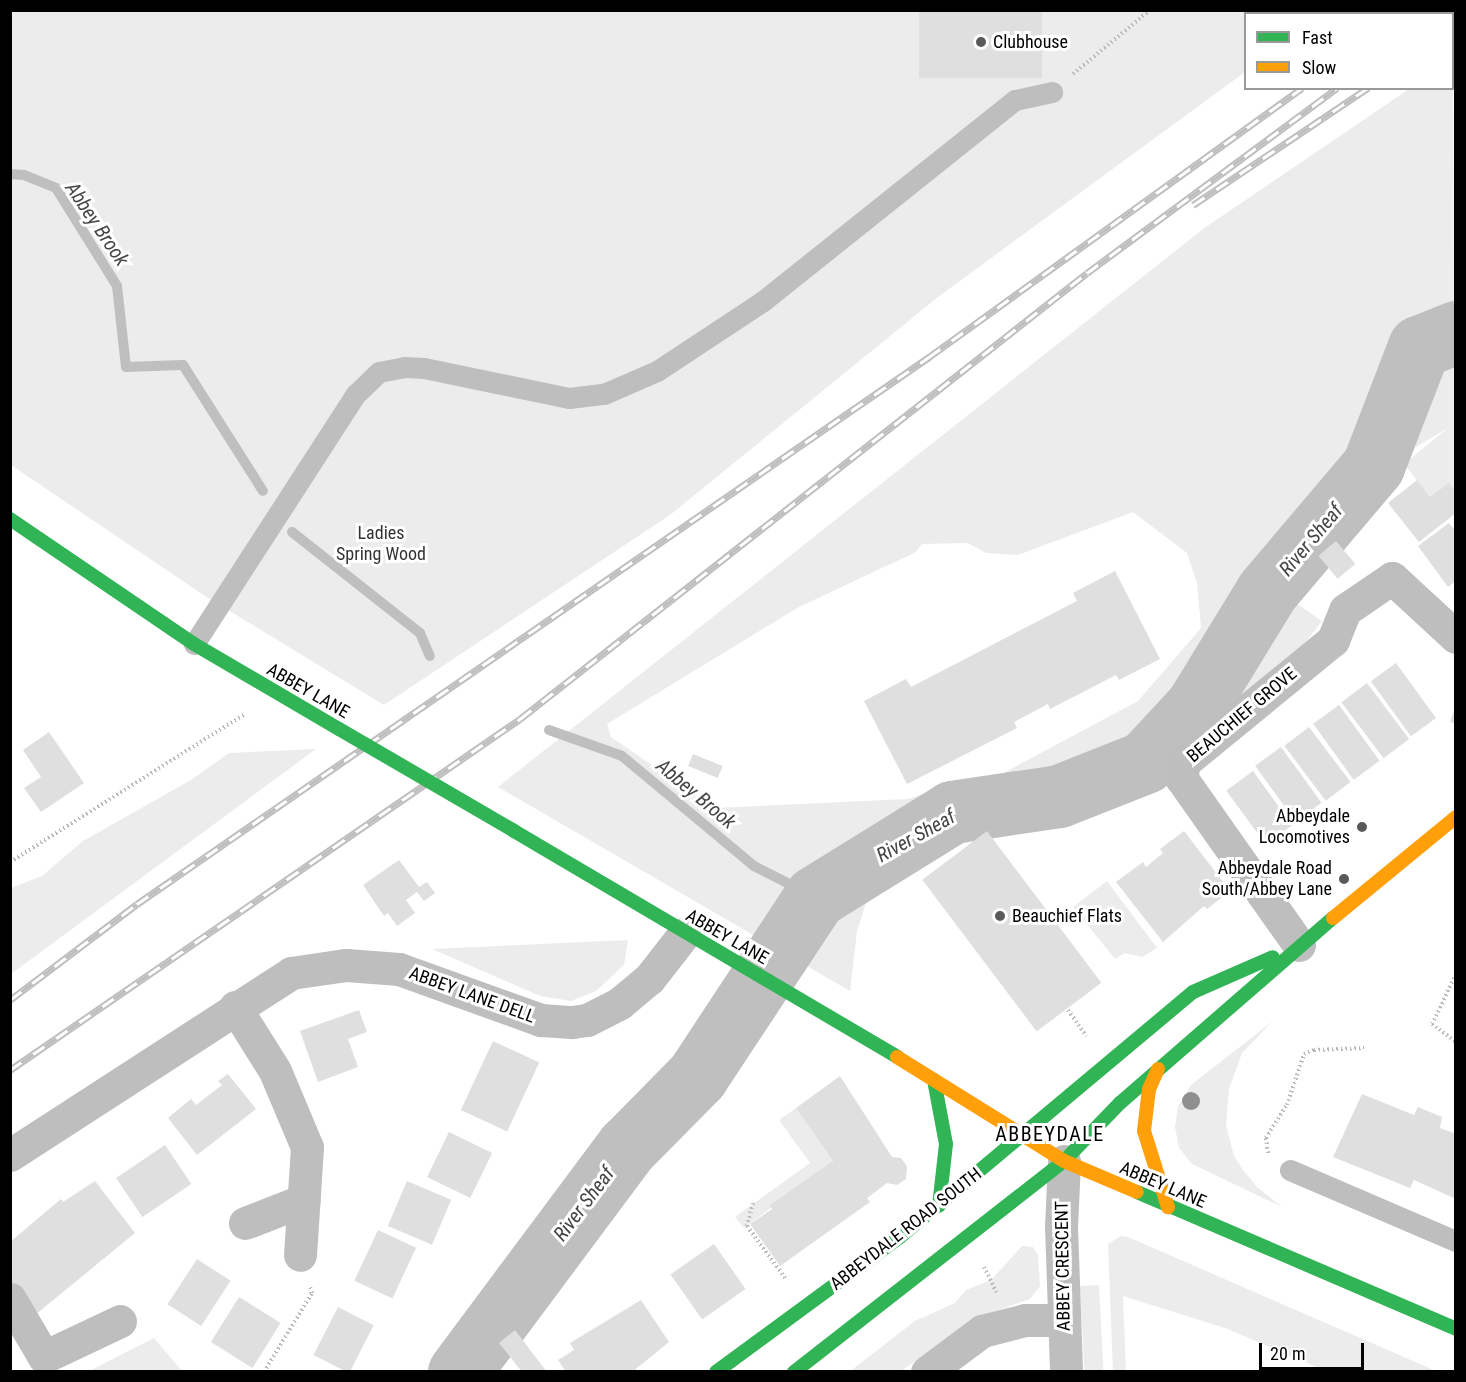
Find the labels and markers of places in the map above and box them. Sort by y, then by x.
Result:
place label: Clubhouse [993,31,1068,53]
marker: Clubhouse [974,35,988,49]
place label: Abbeydale Locomotives [1259,806,1350,848]
marker: Abbeydale Locomotives [1355,820,1369,834]
place label: Abbeydale Road South/Abbey Lane [1202,858,1332,900]
marker: Abbeydale Road South/Abbey Lane [1337,872,1351,886]
place label: Beauchief Flats [1012,905,1122,927]
marker: Beauchief Flats [993,909,1007,923]

